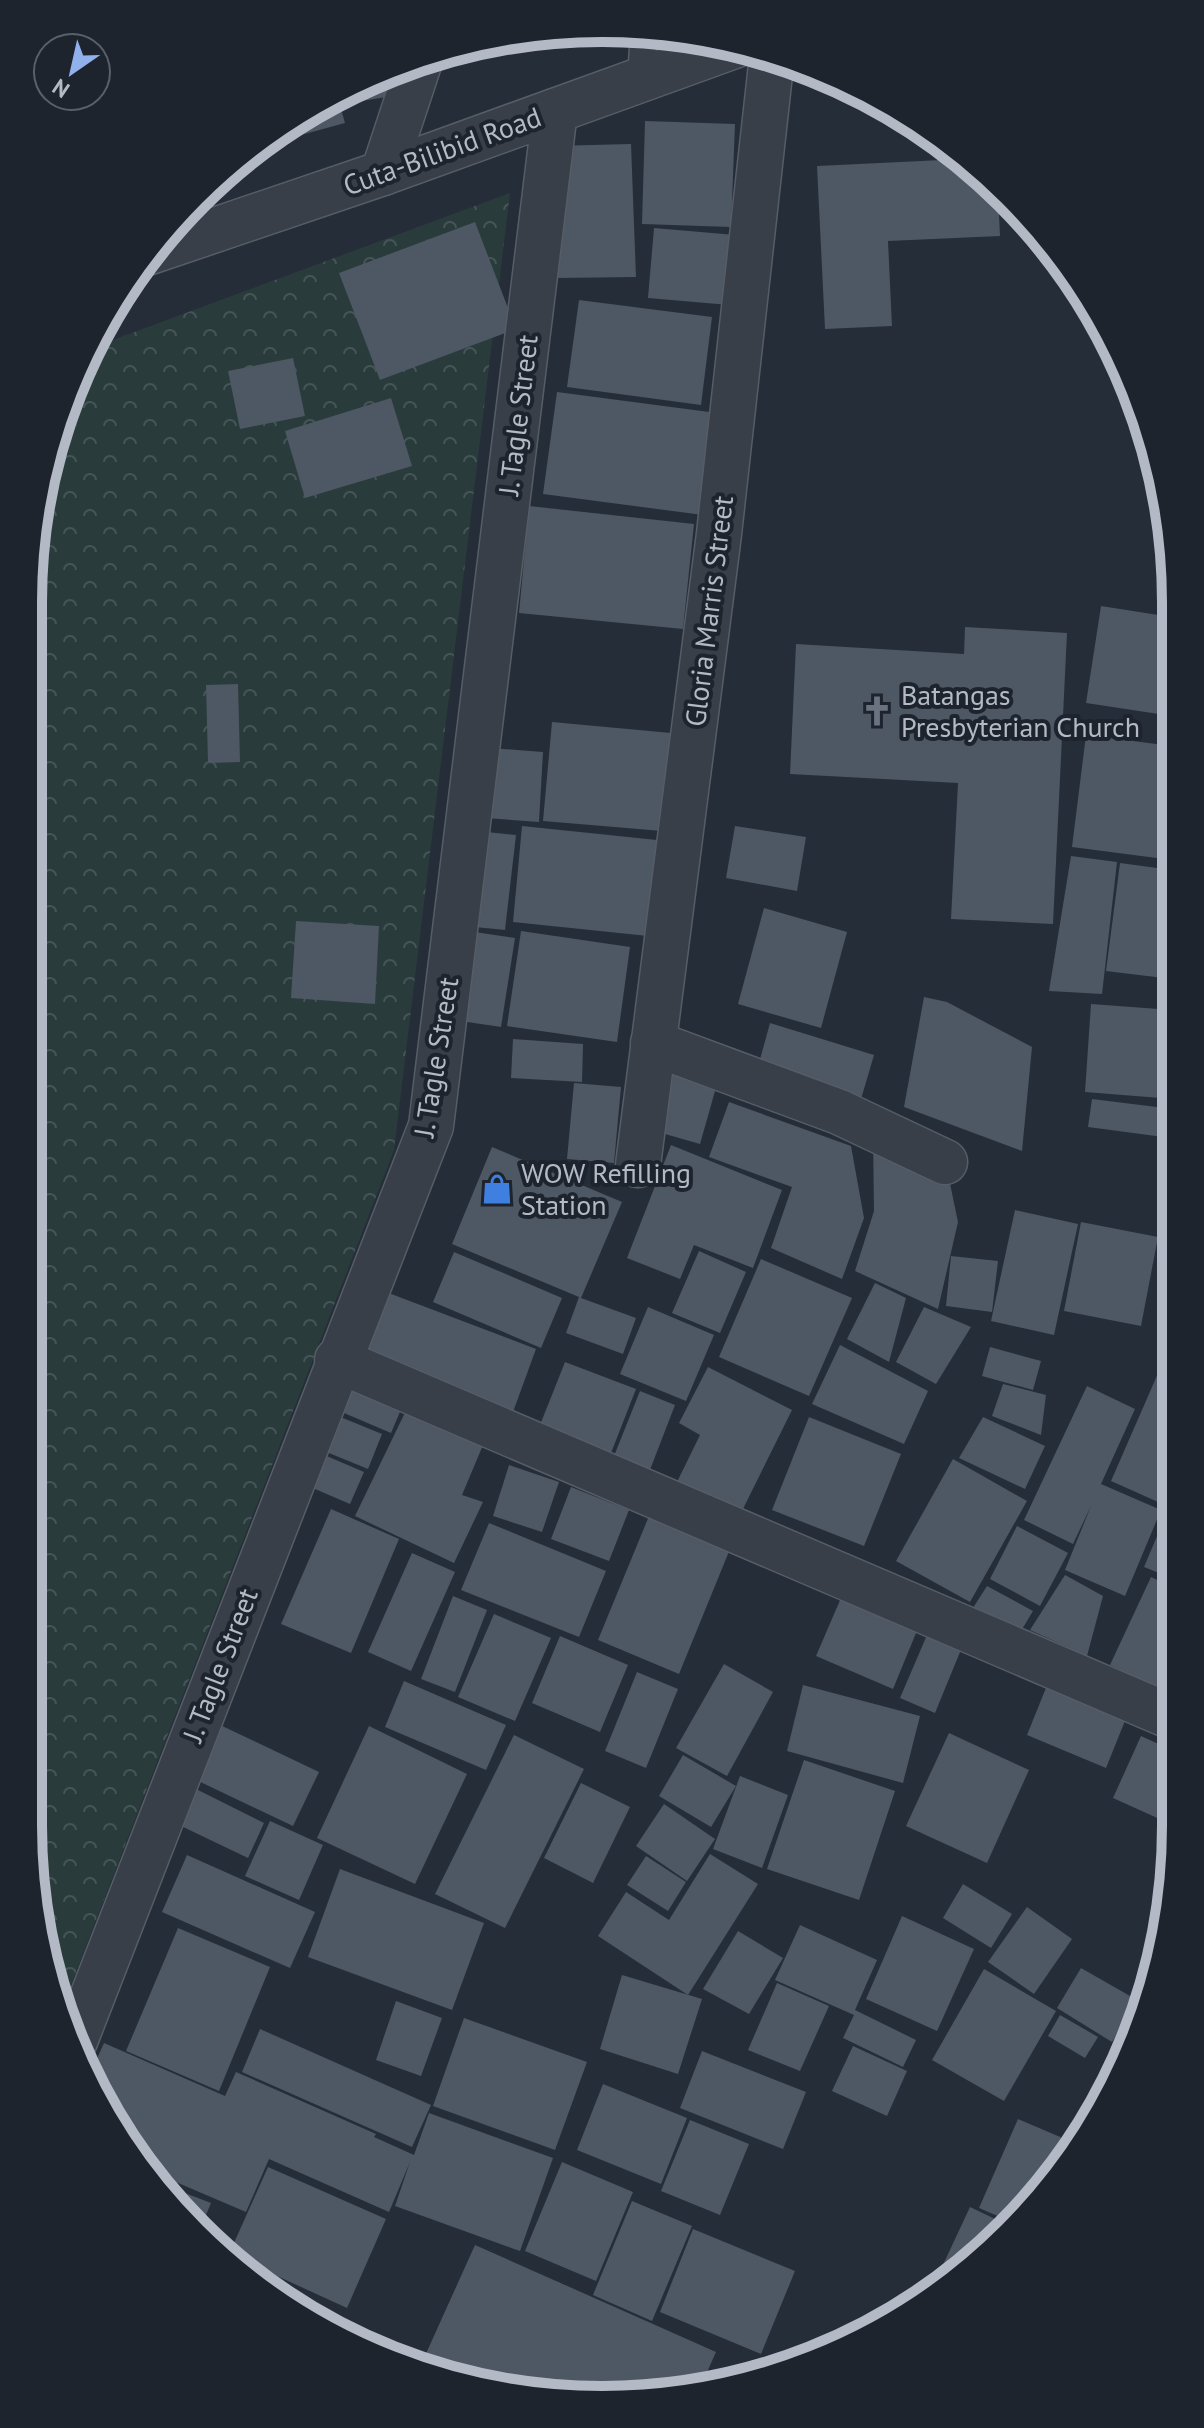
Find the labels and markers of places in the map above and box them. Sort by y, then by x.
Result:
place label: Batangas Presbyterian Church [901,676,1140,745]
church icon: Batangas Presbyterian Church [860,694,894,728]
place label: WOW Refilling Station [521,1154,691,1223]
shop icon: WOW Refilling Station [480,1172,514,1206]

